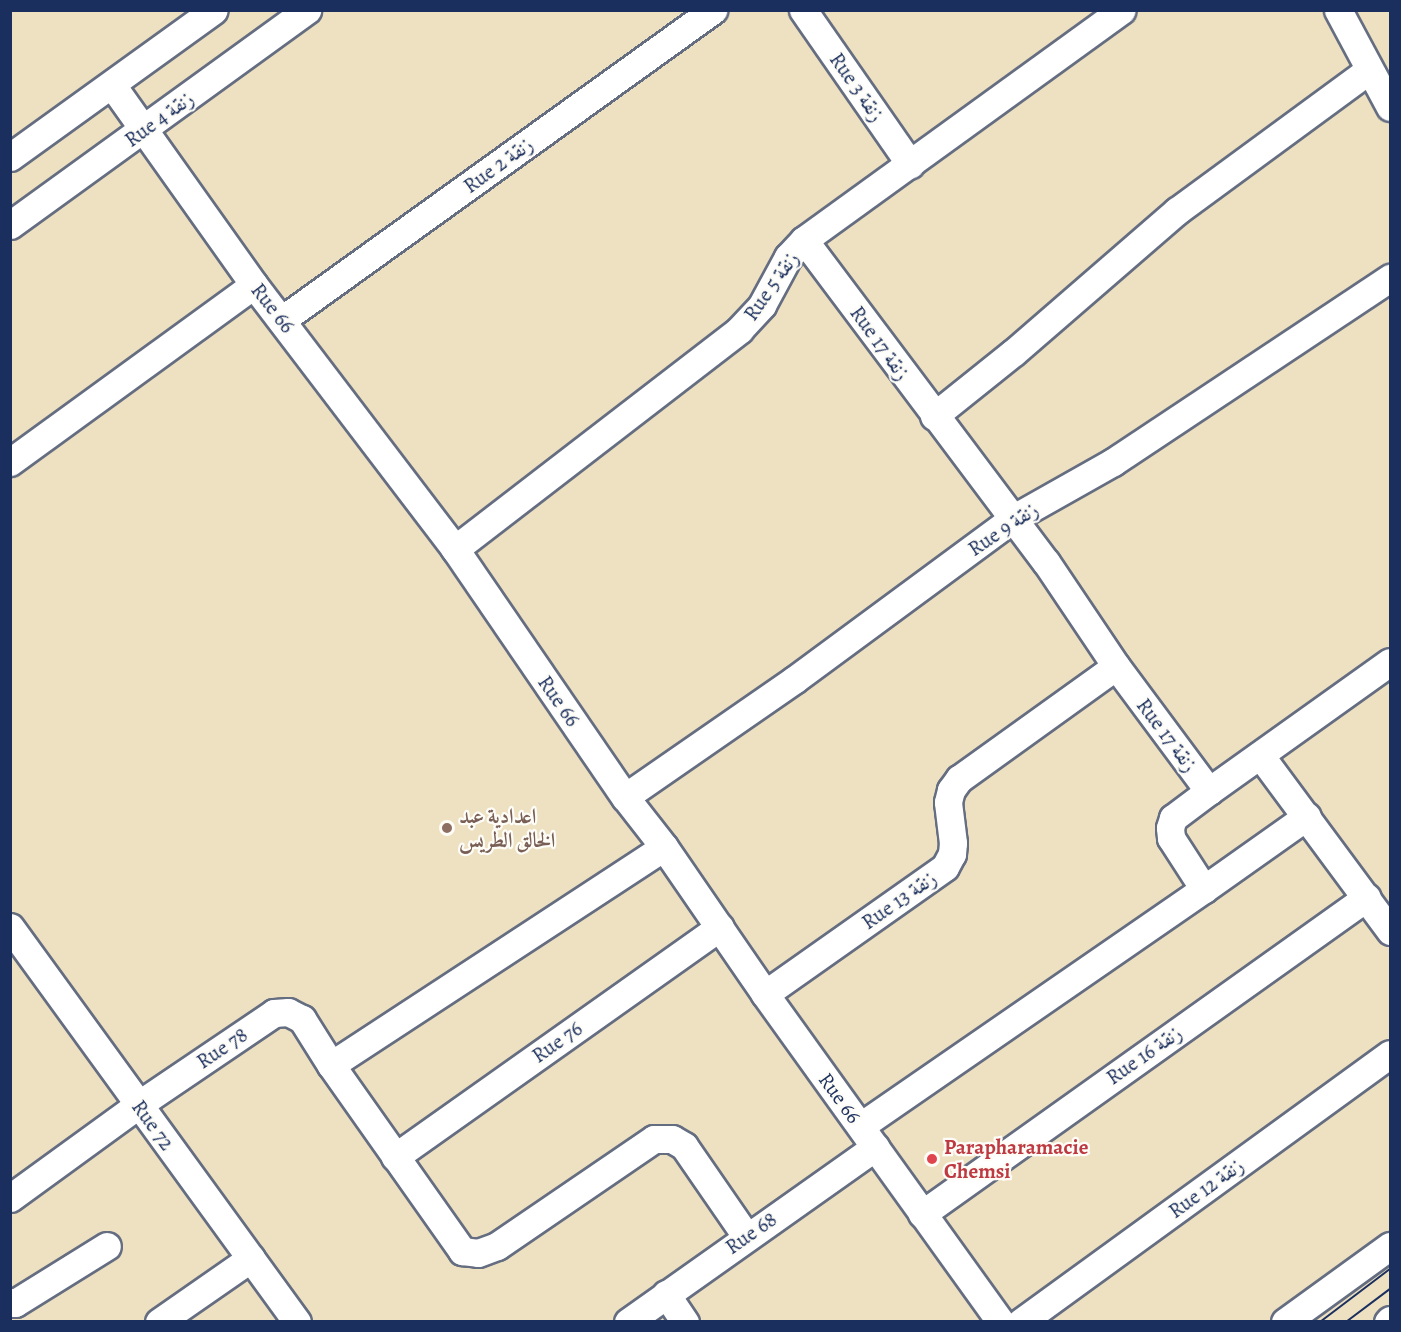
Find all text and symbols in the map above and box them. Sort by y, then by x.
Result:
street label: Rue 3 زنقة [824,48,890,126]
street label: Rue 4 زنقة [120,86,198,152]
street label: Rue 2 زنقة [458,131,538,199]
street label: Rue 5 زنقة [738,247,804,325]
street label: Rue 66 [246,278,300,338]
street label: Rue 17 زنقة [845,301,915,385]
street label: Rue 9 زنقة [963,496,1043,562]
street label: Rue 66 [532,671,586,731]
street label: Rue 17 زنقة [1131,693,1203,777]
place label: اعدادية عبد الخالق الطريس [459,803,555,853]
marker: اعدادية عبد الخالق الطريس [440,821,454,835]
street label: Rue 13 زنقة [857,865,941,935]
street label: Rue 76 [527,1016,587,1068]
street label: Rue 16 زنقة [1101,1020,1187,1090]
street label: Rue 78 [192,1022,252,1074]
street label: Rue 66 [813,1068,867,1128]
street label: Rue 72 [126,1095,180,1155]
place label: Parapharamacie Chemsi [944,1134,1088,1184]
marker: Parapharamacie Chemsi [925,1152,939,1166]
street label: Rue 12 زنقة [1164,1152,1248,1224]
street label: Rue 68 [720,1206,782,1260]

